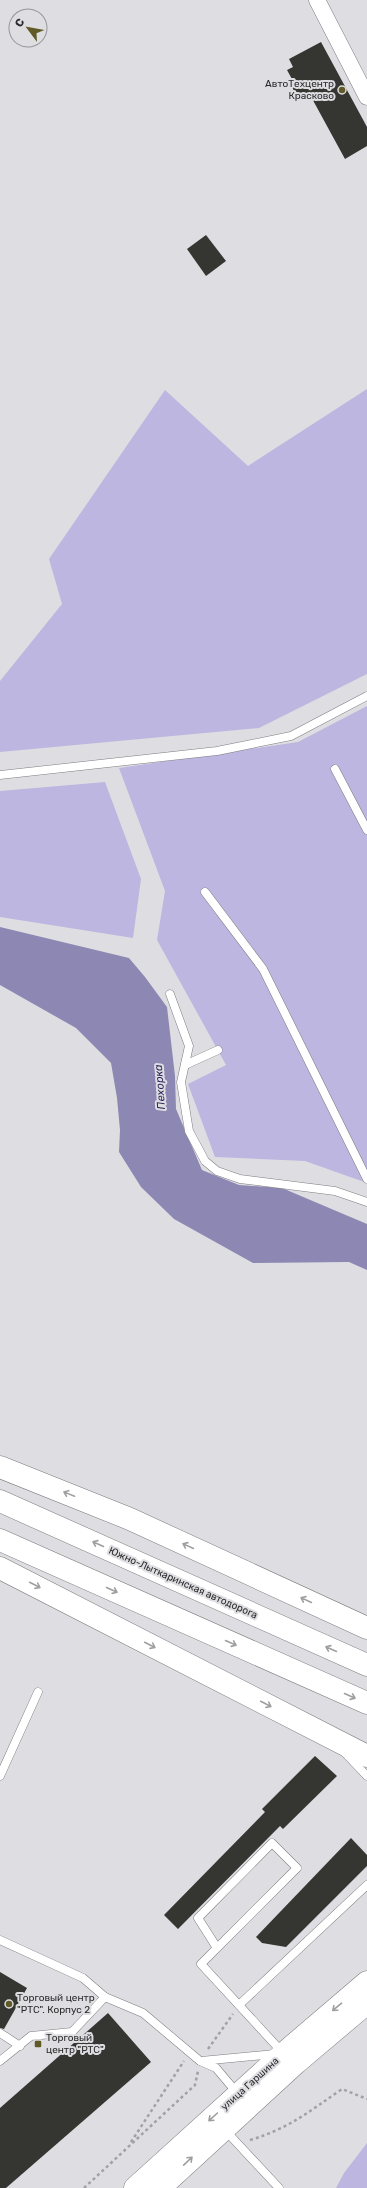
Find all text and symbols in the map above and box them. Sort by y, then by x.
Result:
north arrow [8,8,48,48]
text: С [12,16,28,30]
place label: АвтоТехцентр Красково [265,78,334,102]
marker: АвтоТехцентр Красково [337,85,347,95]
water label: Пехорка [152,1064,168,1110]
one-way arrow [63,1490,75,1498]
one-way arrow [92,1540,104,1548]
one-way arrow [183,1542,195,1549]
street label: Южно-Лыткаринская автодорога [107,1545,259,1621]
one-way arrow [28,1582,40,1590]
one-way arrow [106,1587,118,1594]
one-way arrow [301,1596,313,1603]
one-way arrow [225,1640,237,1647]
one-way arrow [144,1641,156,1649]
one-way arrow [326,1645,338,1652]
one-way arrow [344,1693,356,1700]
one-way arrow [260,1701,272,1708]
place label: Торговый центр "РТС". Корпус 2 [17,1992,95,2016]
marker: Торговый центр "РТС". Корпус 2 [4,1999,14,2009]
one-way arrow [332,2002,342,2011]
place label: Торговый центр "РТС" [46,2032,104,2056]
marker: Торговый центр "РТС" [33,2039,43,2049]
street label: улица Гаршина [219,2055,281,2113]
one-way arrow [208,2112,218,2122]
one-way arrow [183,2156,193,2166]

